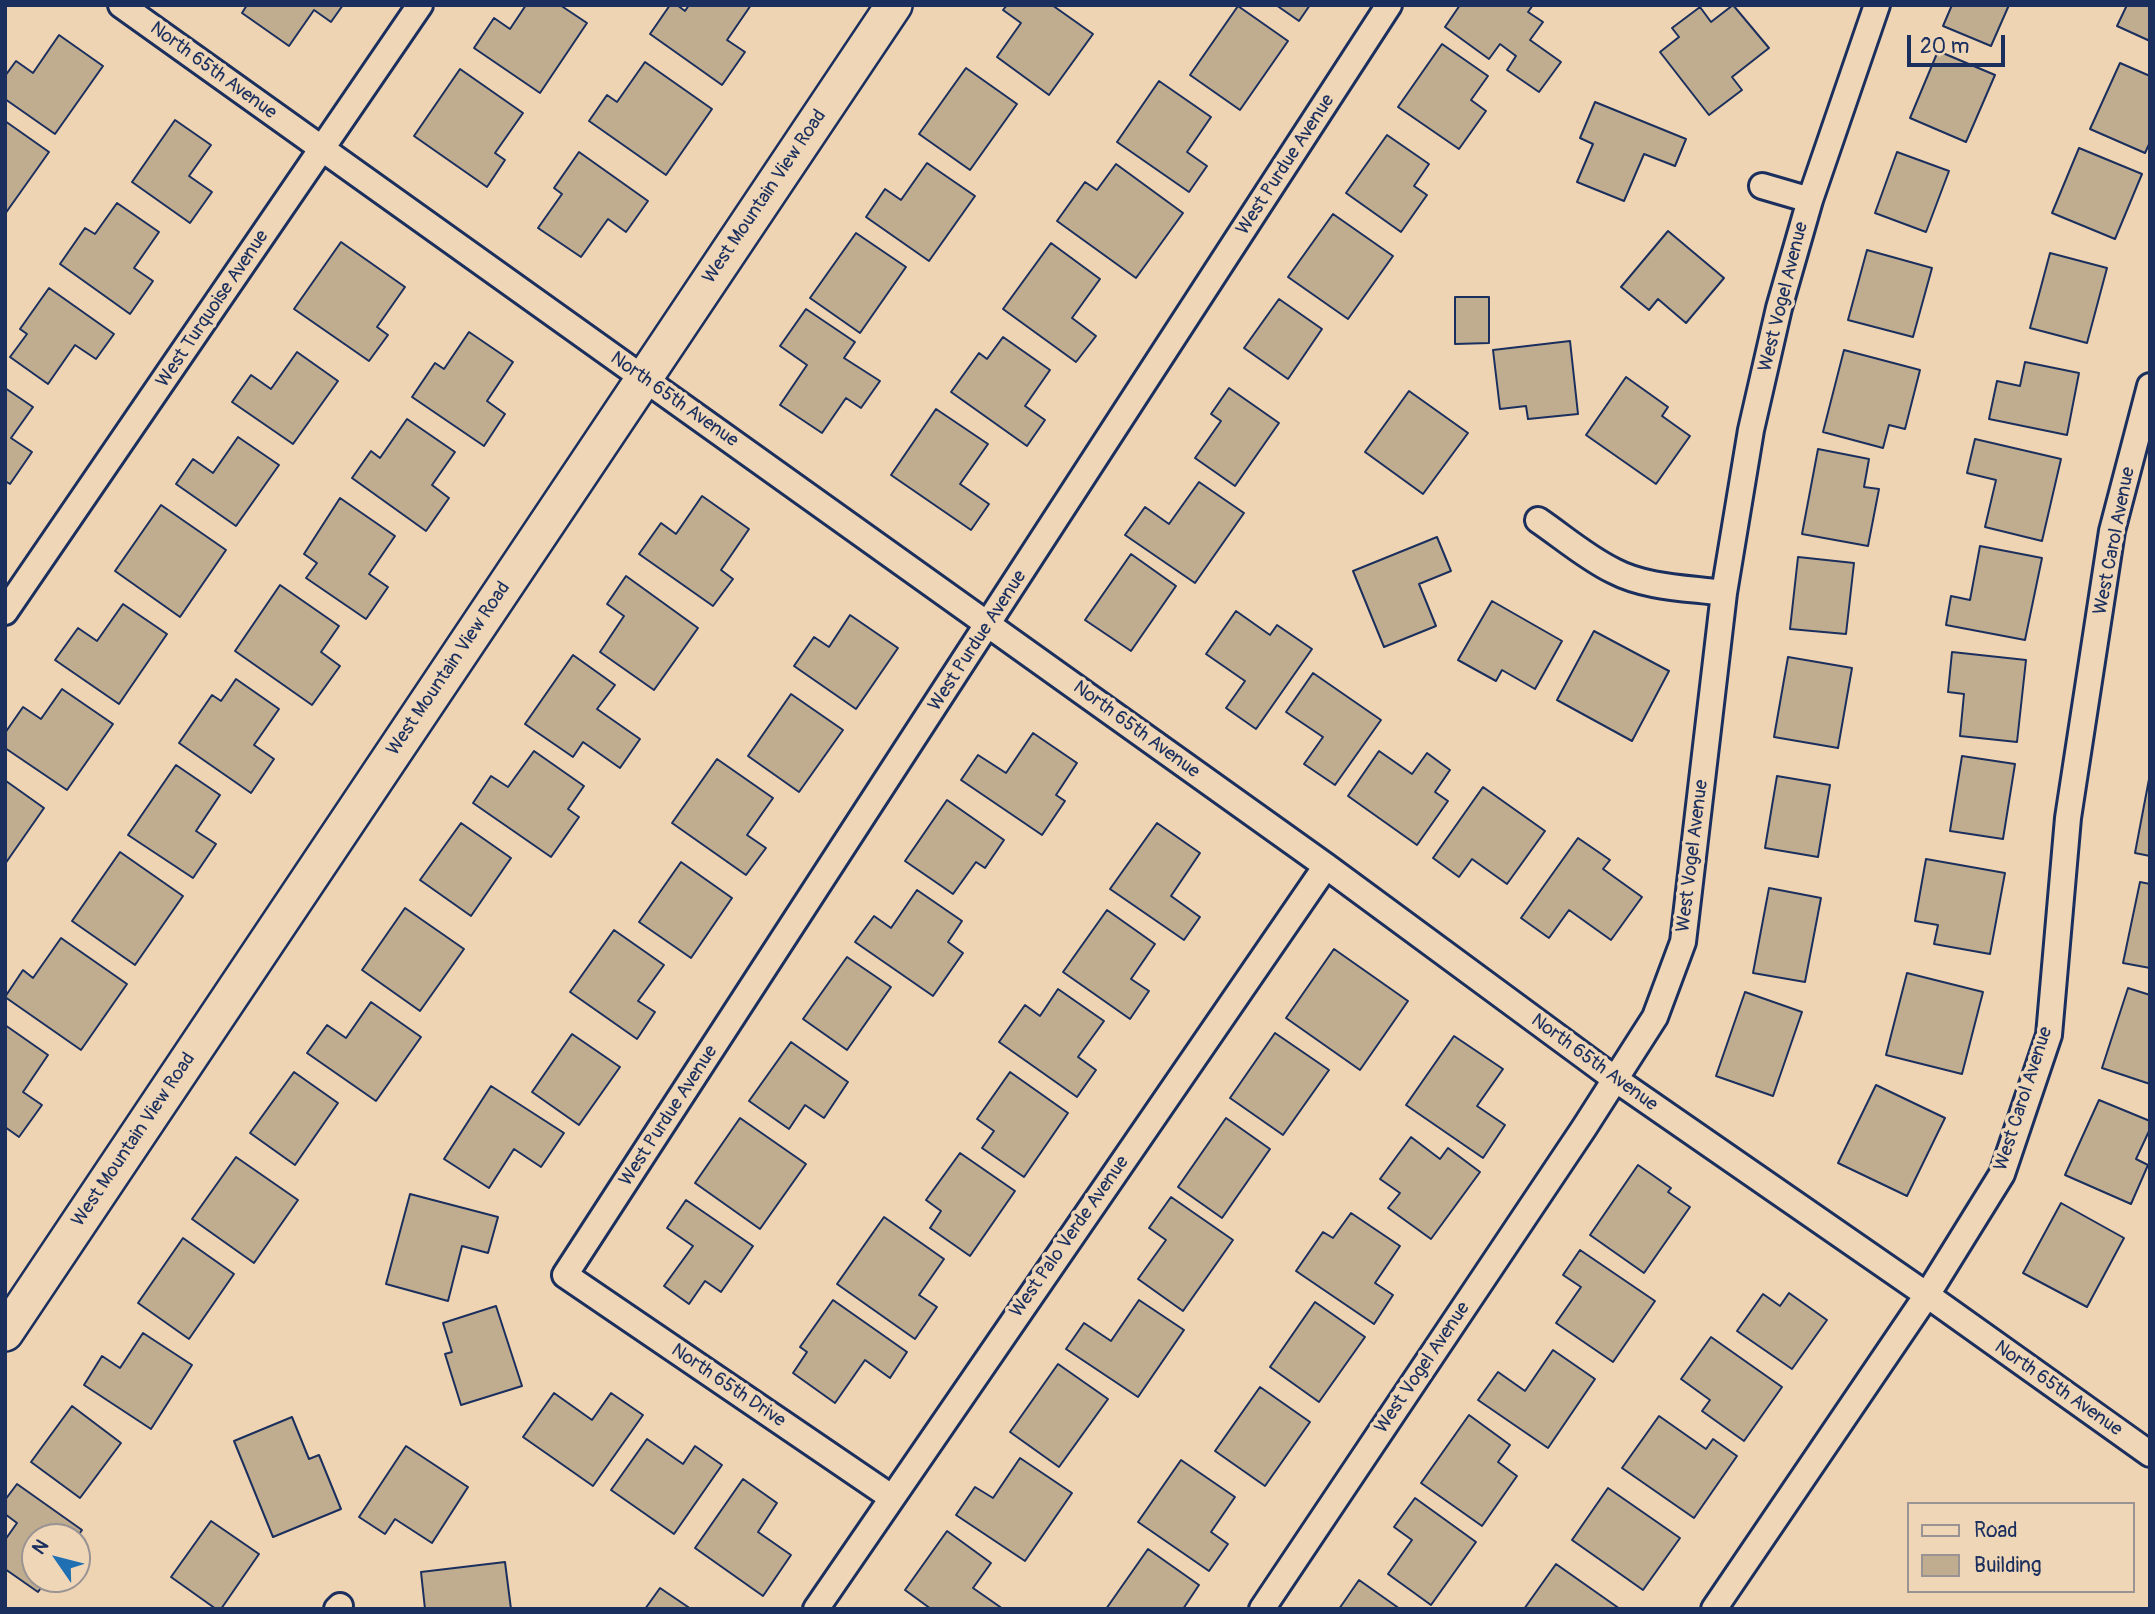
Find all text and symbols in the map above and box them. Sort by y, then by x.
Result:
street label: North 65th Avenue [145,17,281,125]
scale bar [1910,21,2008,65]
text: 20 m [1920,33,1969,60]
street label: West Purdue Avenue [1232,90,1340,240]
street label: West Mountain View Road [698,106,832,288]
street label: West Vogel Avenue [1754,220,1814,374]
street label: West Turquoise Avenue [152,226,274,392]
street label: North 65th Avenue [606,347,742,453]
street label: West Carol Avenue [2089,465,2141,617]
street label: West Purdue Avenue [924,566,1032,716]
street label: West Mountain View Road [382,578,516,760]
street label: North 65th Avenue [1068,676,1204,784]
street label: West Vogel Avenue [1672,778,1714,934]
street label: North 65th Avenue [1526,1009,1662,1117]
street label: West Carol Avenue [1990,1024,2058,1174]
street label: West Purdue Avenue [615,1041,723,1191]
street label: West Mountain View Road [67,1049,201,1231]
street label: West Palo Verde Avenue [1006,1152,1134,1322]
street label: West Vogel Avenue [1371,1298,1475,1438]
street label: North 65th Avenue [1990,1336,2126,1442]
street label: North 65th Drive [666,1339,790,1433]
legend [1906,1502,2134,1593]
text: Road [1974,1517,2018,1544]
north arrow [21,1523,91,1593]
text: N [27,1535,54,1559]
text: Building [1974,1552,2041,1579]

